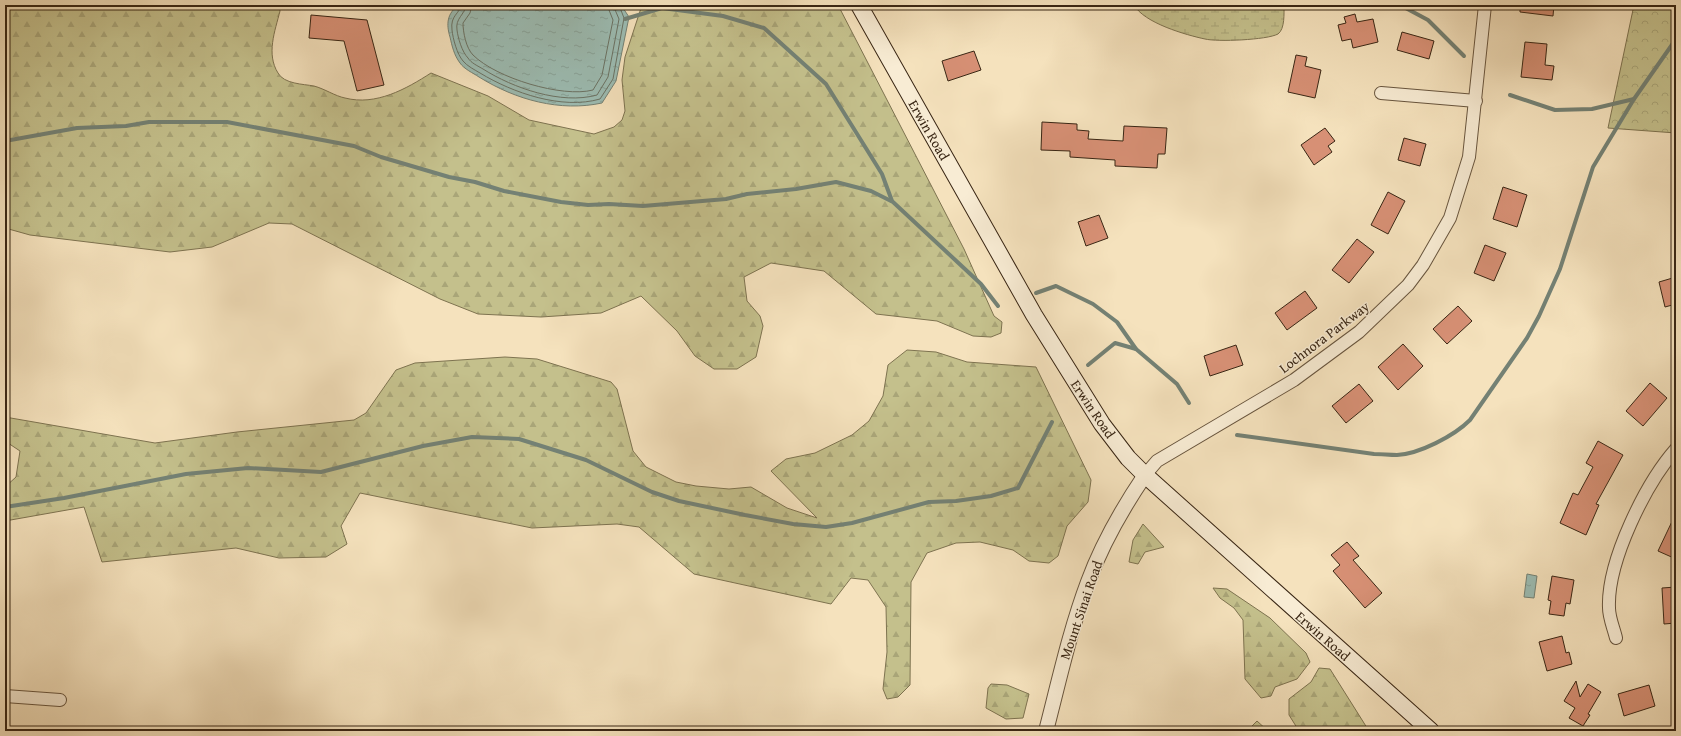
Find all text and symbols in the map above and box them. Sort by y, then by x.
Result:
street label: Erwin Road [904,96,955,164]
street label: Lochnora Parkway [1275,296,1373,378]
street label: Erwin Road [1066,376,1120,443]
street label: Mount Sinai Road [1055,557,1107,662]
street label: Erwin Road [1291,606,1355,666]

